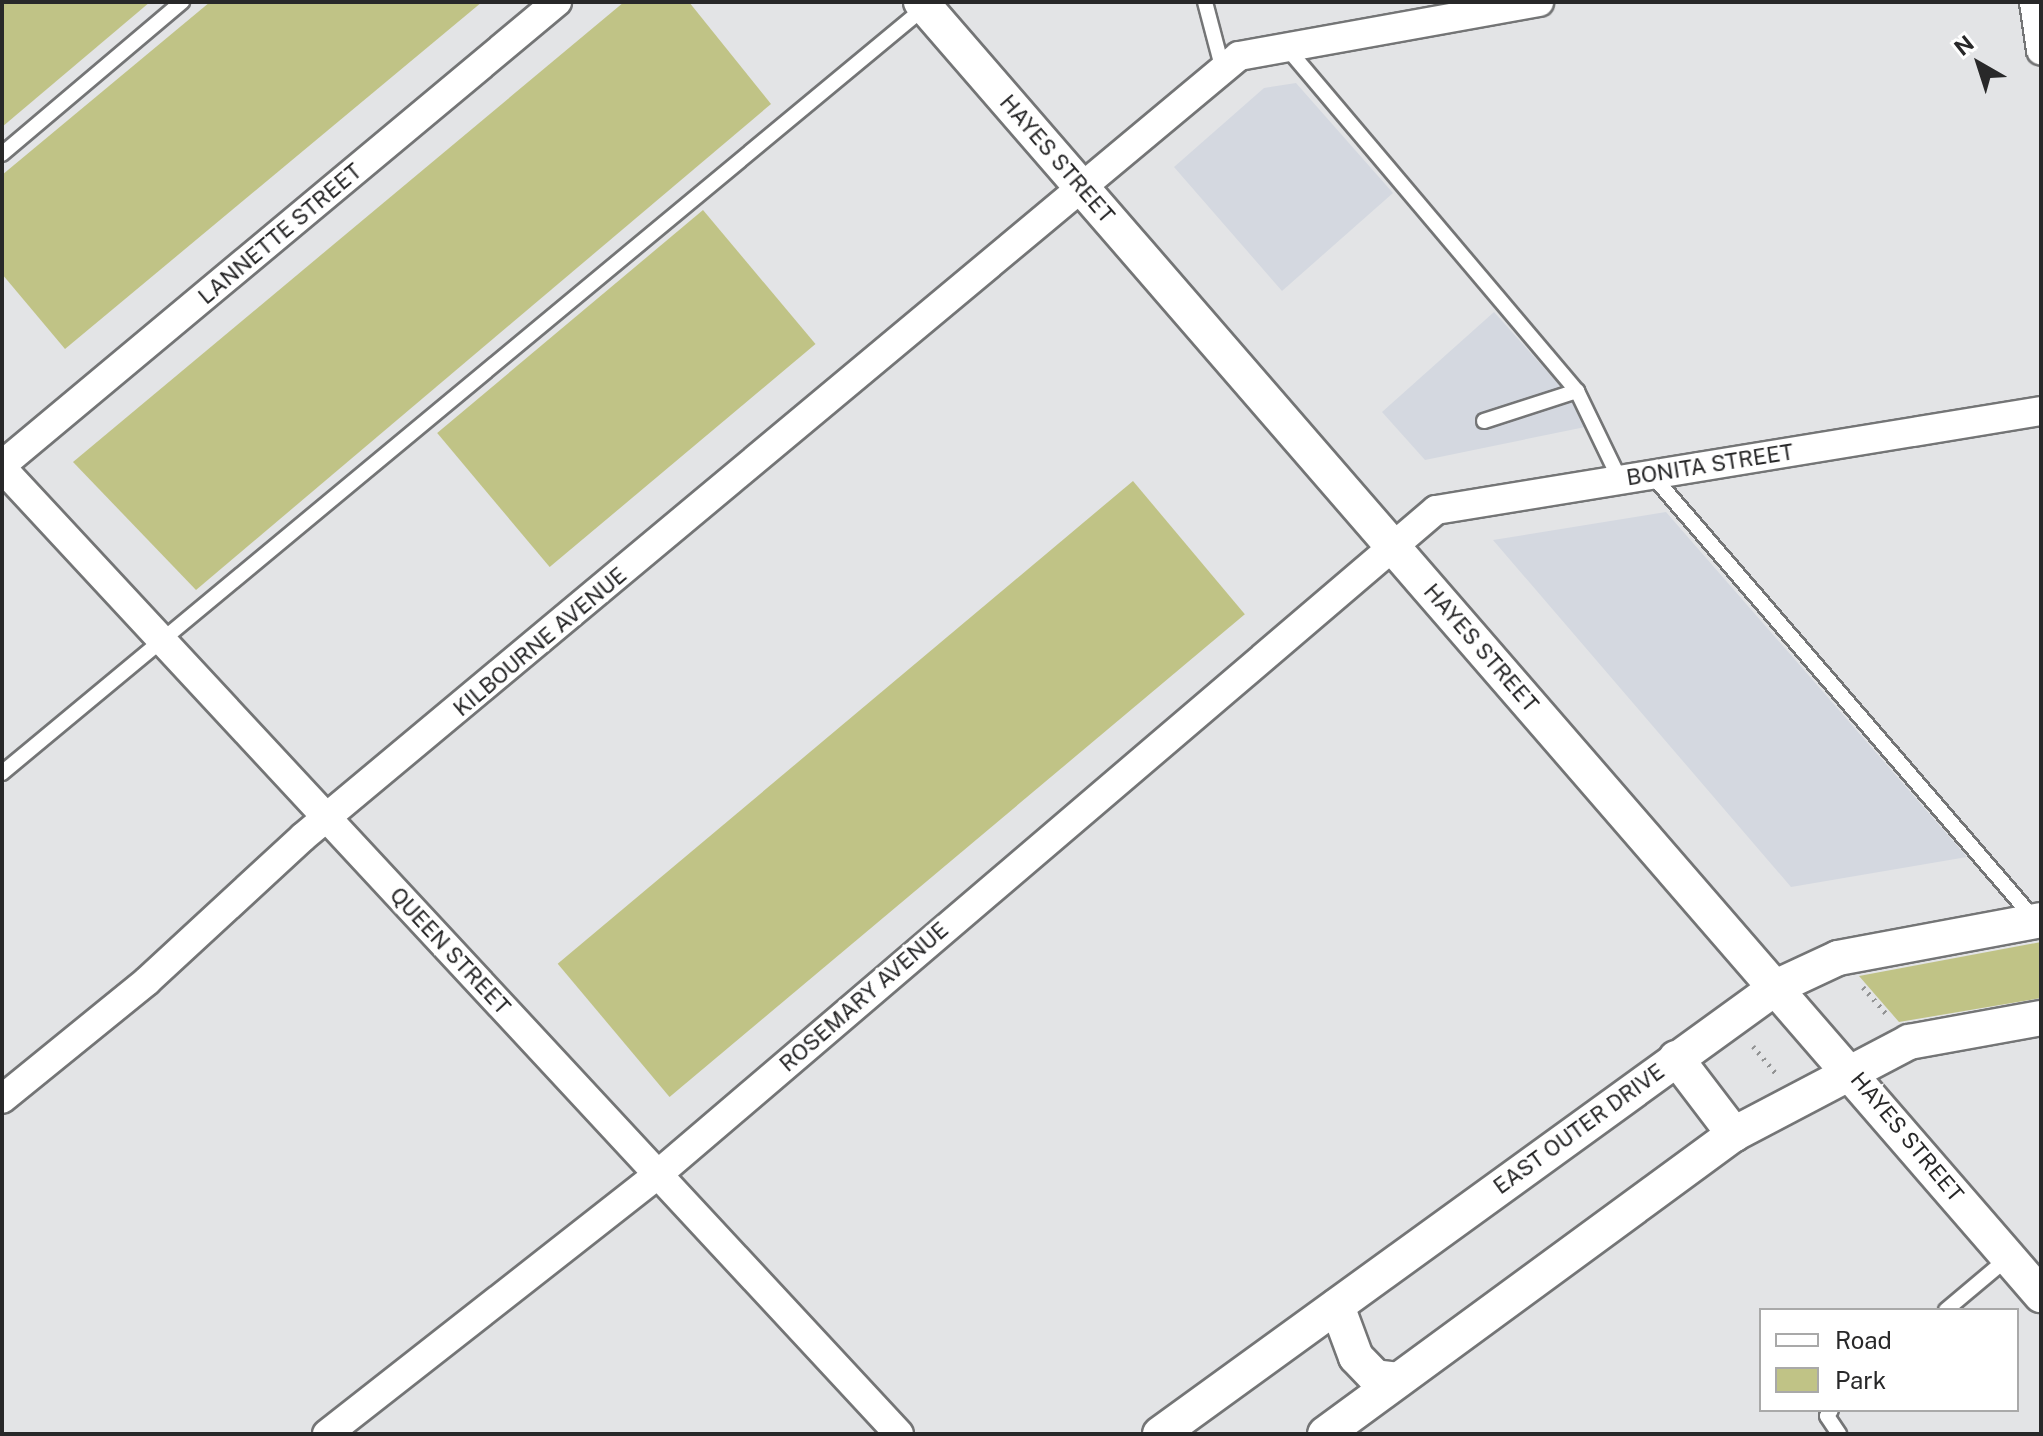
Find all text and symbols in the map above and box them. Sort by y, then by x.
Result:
north arrow [1939,24,2019,104]
text: N [1949,30,1979,61]
street label: HAYES STREET [994,90,1120,228]
street label: LANNETTE STREET [193,158,367,310]
street label: BONITA STREET [1625,439,1795,491]
street label: KILBOURNE AVENUE [448,562,632,722]
street label: HAYES STREET [1418,579,1544,717]
street label: QUEEN STREET [384,882,516,1020]
street label: ROSEMARY AVENUE [774,917,954,1077]
street label: EAST OUTER DRIVE [1488,1058,1670,1200]
street label: HAYES STREET [1845,1067,1969,1207]
legend [1759,1308,2019,1412]
text: Road [1835,1326,1892,1354]
text: Park [1835,1366,1886,1394]

